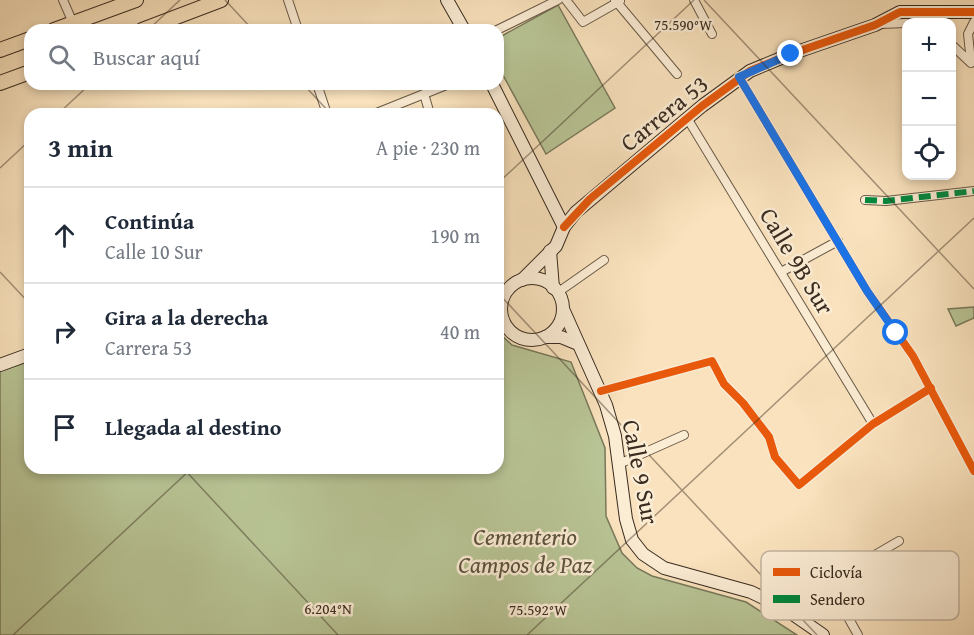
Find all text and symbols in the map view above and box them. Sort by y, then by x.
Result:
text: 75.590°W [654,14,712,35]
map controls [902,18,956,180]
button: + [902,18,956,72]
search box [24,24,504,90]
route end [777,40,803,66]
icon: search [45,41,78,74]
text: Buscar aquí [93,41,200,73]
street label: Carrera 53 [612,67,716,159]
button: − [902,72,956,126]
button: locate [902,126,956,180]
text: 3 min [48,128,113,167]
text: A pie · 230 m [376,133,480,162]
street label: Calle 9B Sur [751,201,843,321]
text: Continúa [105,205,194,237]
icon: ahead [48,219,81,252]
text: 190 m [430,221,480,250]
text: Calle 10 Sur [105,237,203,266]
text: Gira a la derecha [105,301,268,333]
icon: right [48,315,81,348]
text: 40 m [440,317,480,346]
route start [882,319,908,345]
text: Carrera 53 [105,333,192,362]
icon: arrive [48,411,81,444]
text: Llegada al destino [105,411,281,443]
street label: Calle 9 Sur [614,417,668,527]
park label: Cementerio Campos de Paz [458,519,593,582]
legend [761,551,959,620]
text: Ciclovía [810,560,863,584]
text: Sendero [810,587,865,611]
text: 6.204°N [304,598,352,619]
text: 75.592°W [509,599,567,620]

